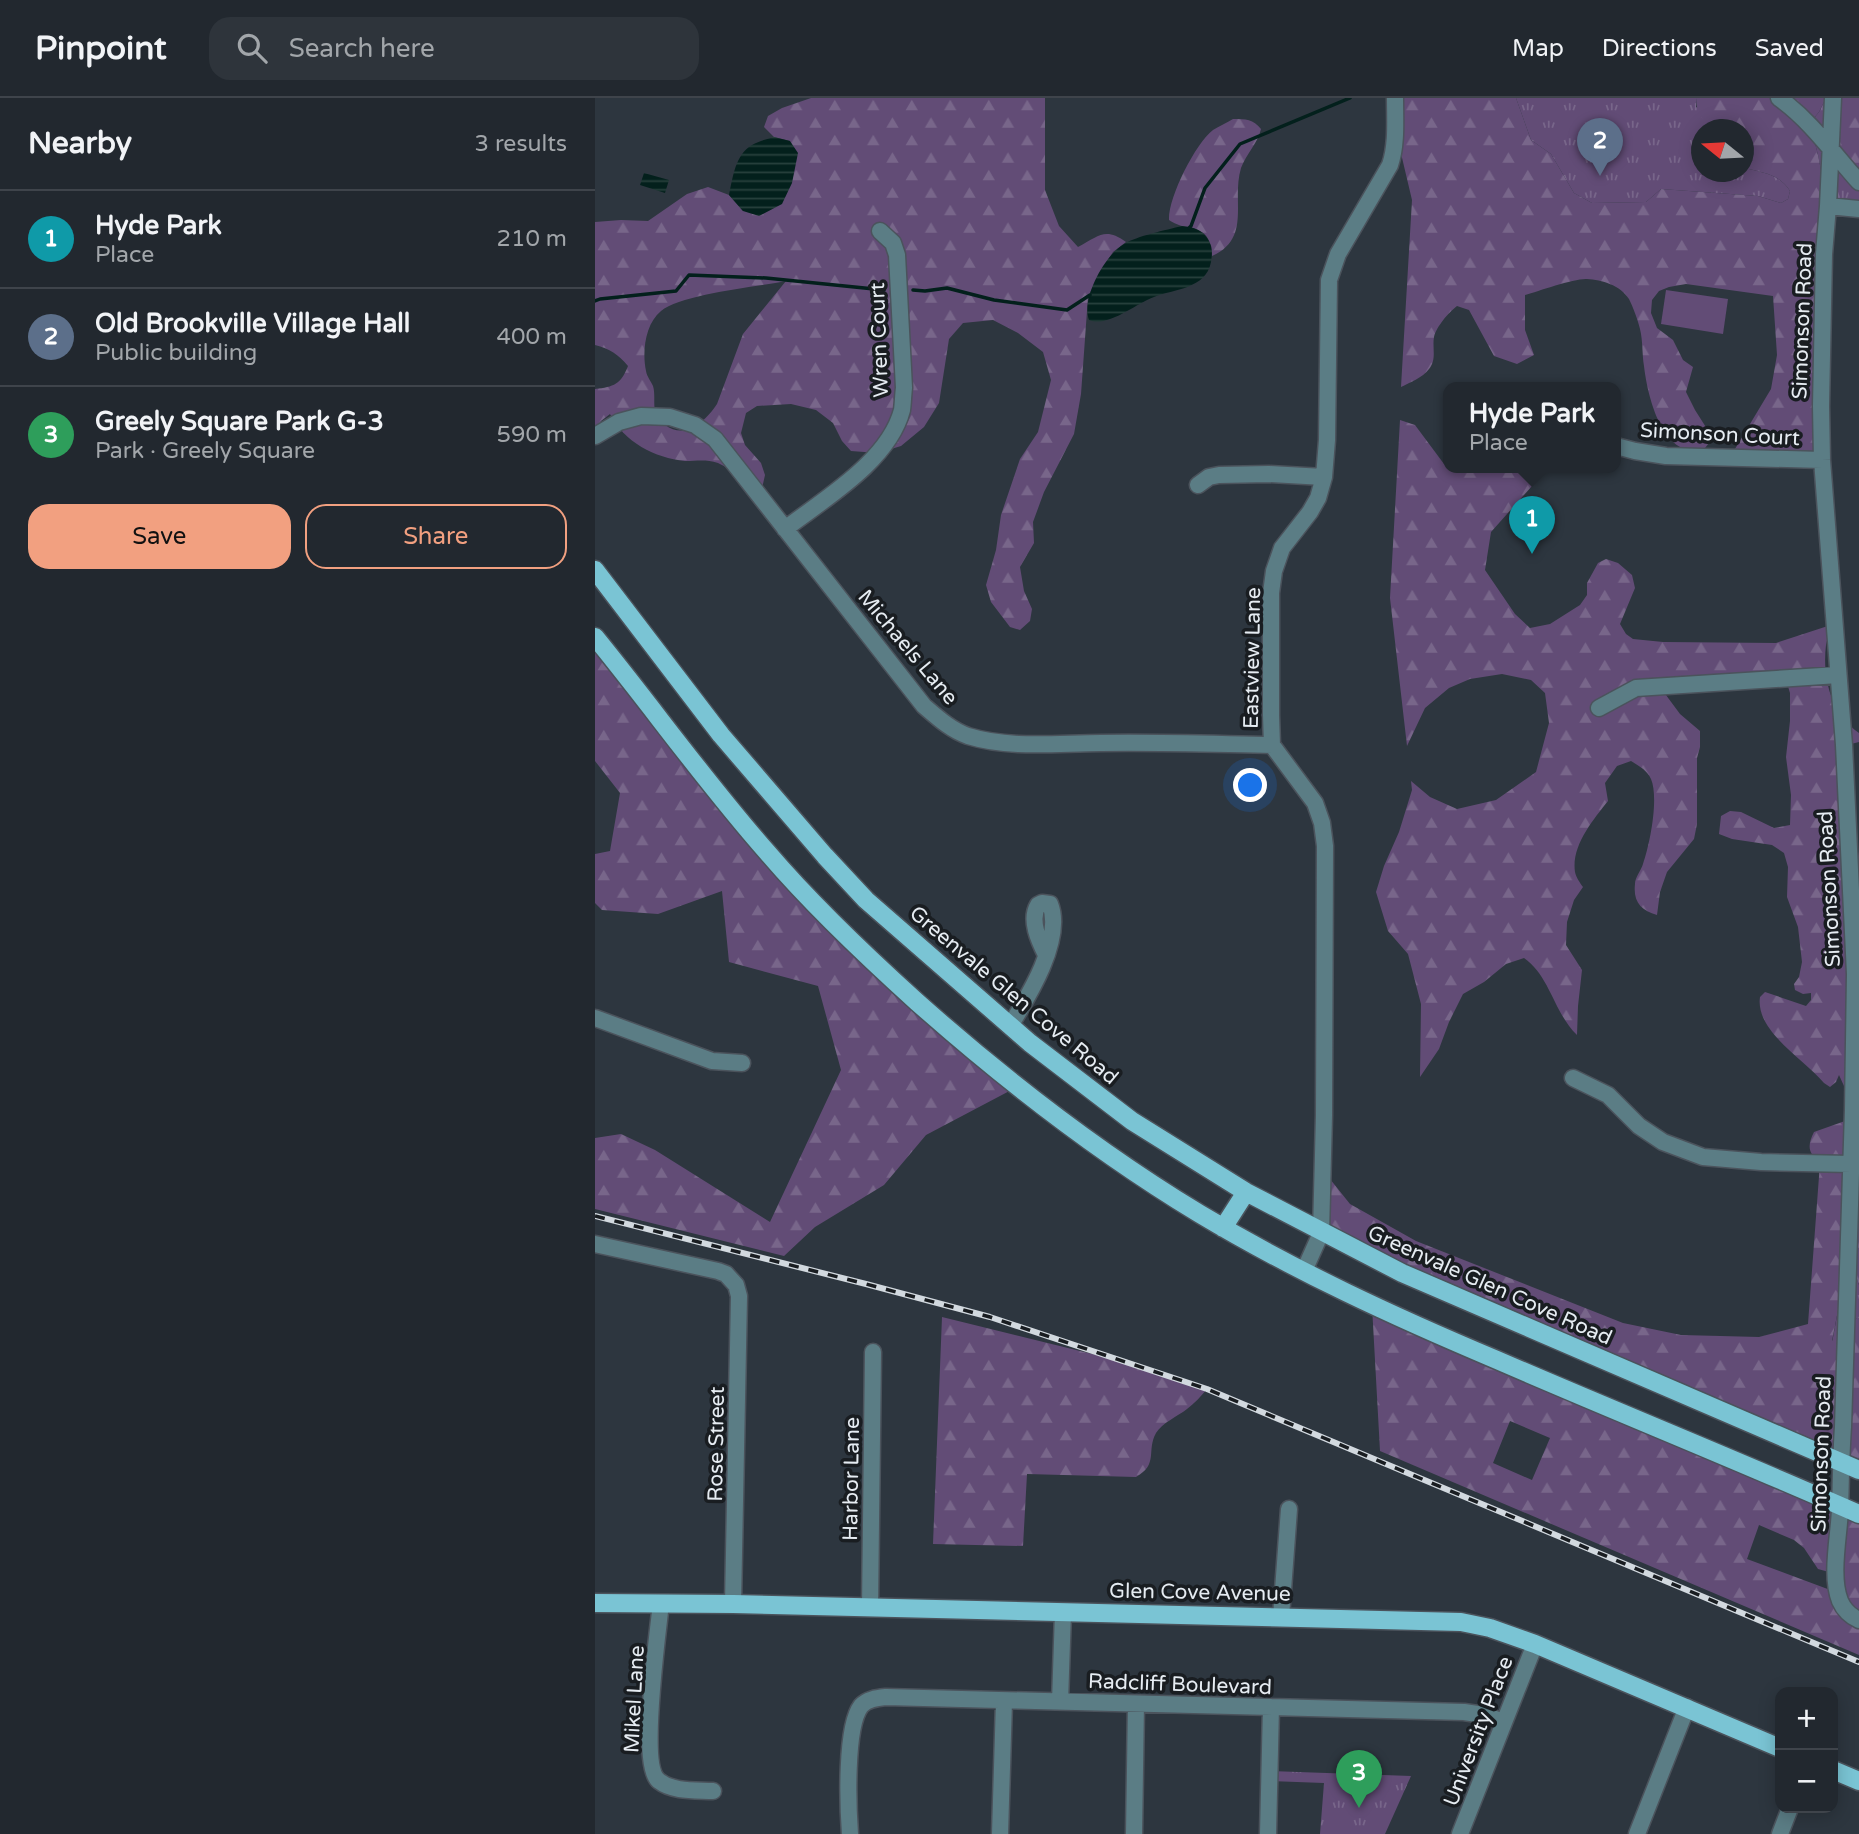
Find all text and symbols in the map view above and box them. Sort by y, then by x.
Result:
search box [209,17,699,80]
text: Pinpoint [35,29,167,68]
icon: search [233,29,271,67]
text: Search here [289,33,435,64]
text: Map [1512,34,1564,63]
text: Directions [1602,34,1717,63]
text: Saved [1755,34,1824,63]
pin: 2 [1577,118,1623,176]
north arrow [1691,119,1754,182]
text: Nearby [28,125,132,162]
text: 3 results [474,130,567,158]
text: Hyde Park [95,210,222,241]
text: 1 [44,225,58,253]
text: 210 m [497,225,567,253]
text: Place [95,241,154,269]
street label: Simonson Road [1787,242,1818,400]
street label: Wren Court [865,282,894,398]
text: Old Brookville Village Hall [95,308,410,339]
text: 2 [44,323,58,351]
text: 400 m [497,323,567,351]
text: Public building [95,339,257,367]
popup [1443,382,1621,473]
text: Hyde Park [1469,398,1595,429]
text: Greely Square Park G-3 [95,406,384,437]
street label: Simonson Court [1640,418,1800,451]
text: 3 [44,421,58,449]
text: 590 m [497,421,567,449]
text: Place [1469,429,1528,457]
text: Park · Greely Square [95,437,315,465]
pin: 1 [1509,496,1555,554]
button: Save [28,504,291,569]
button: Share [305,504,567,569]
street label: Michaels Lane [852,585,963,710]
street label: Eastview Lane [1239,587,1266,729]
your location [1233,768,1267,802]
street label: Simonson Road [1813,810,1846,968]
street label: Greenvale Glen Cove Road [904,901,1123,1090]
street label: Greenvale Glen Cove Road [1364,1220,1616,1351]
street label: Simonson Road [1806,1375,1837,1533]
street label: Rose Street [703,1386,730,1502]
street label: Harbor Lane [838,1417,865,1541]
street label: Glen Cove Avenue [1109,1578,1291,1607]
street label: Mikel Lane [619,1644,650,1753]
street label: University Place [1438,1653,1519,1810]
street label: Radcliff Boulevard [1088,1669,1272,1700]
map controls [1775,1687,1838,1813]
button: + [1775,1687,1838,1750]
pin: 3 [1336,1750,1382,1808]
button: − [1775,1750,1838,1813]

